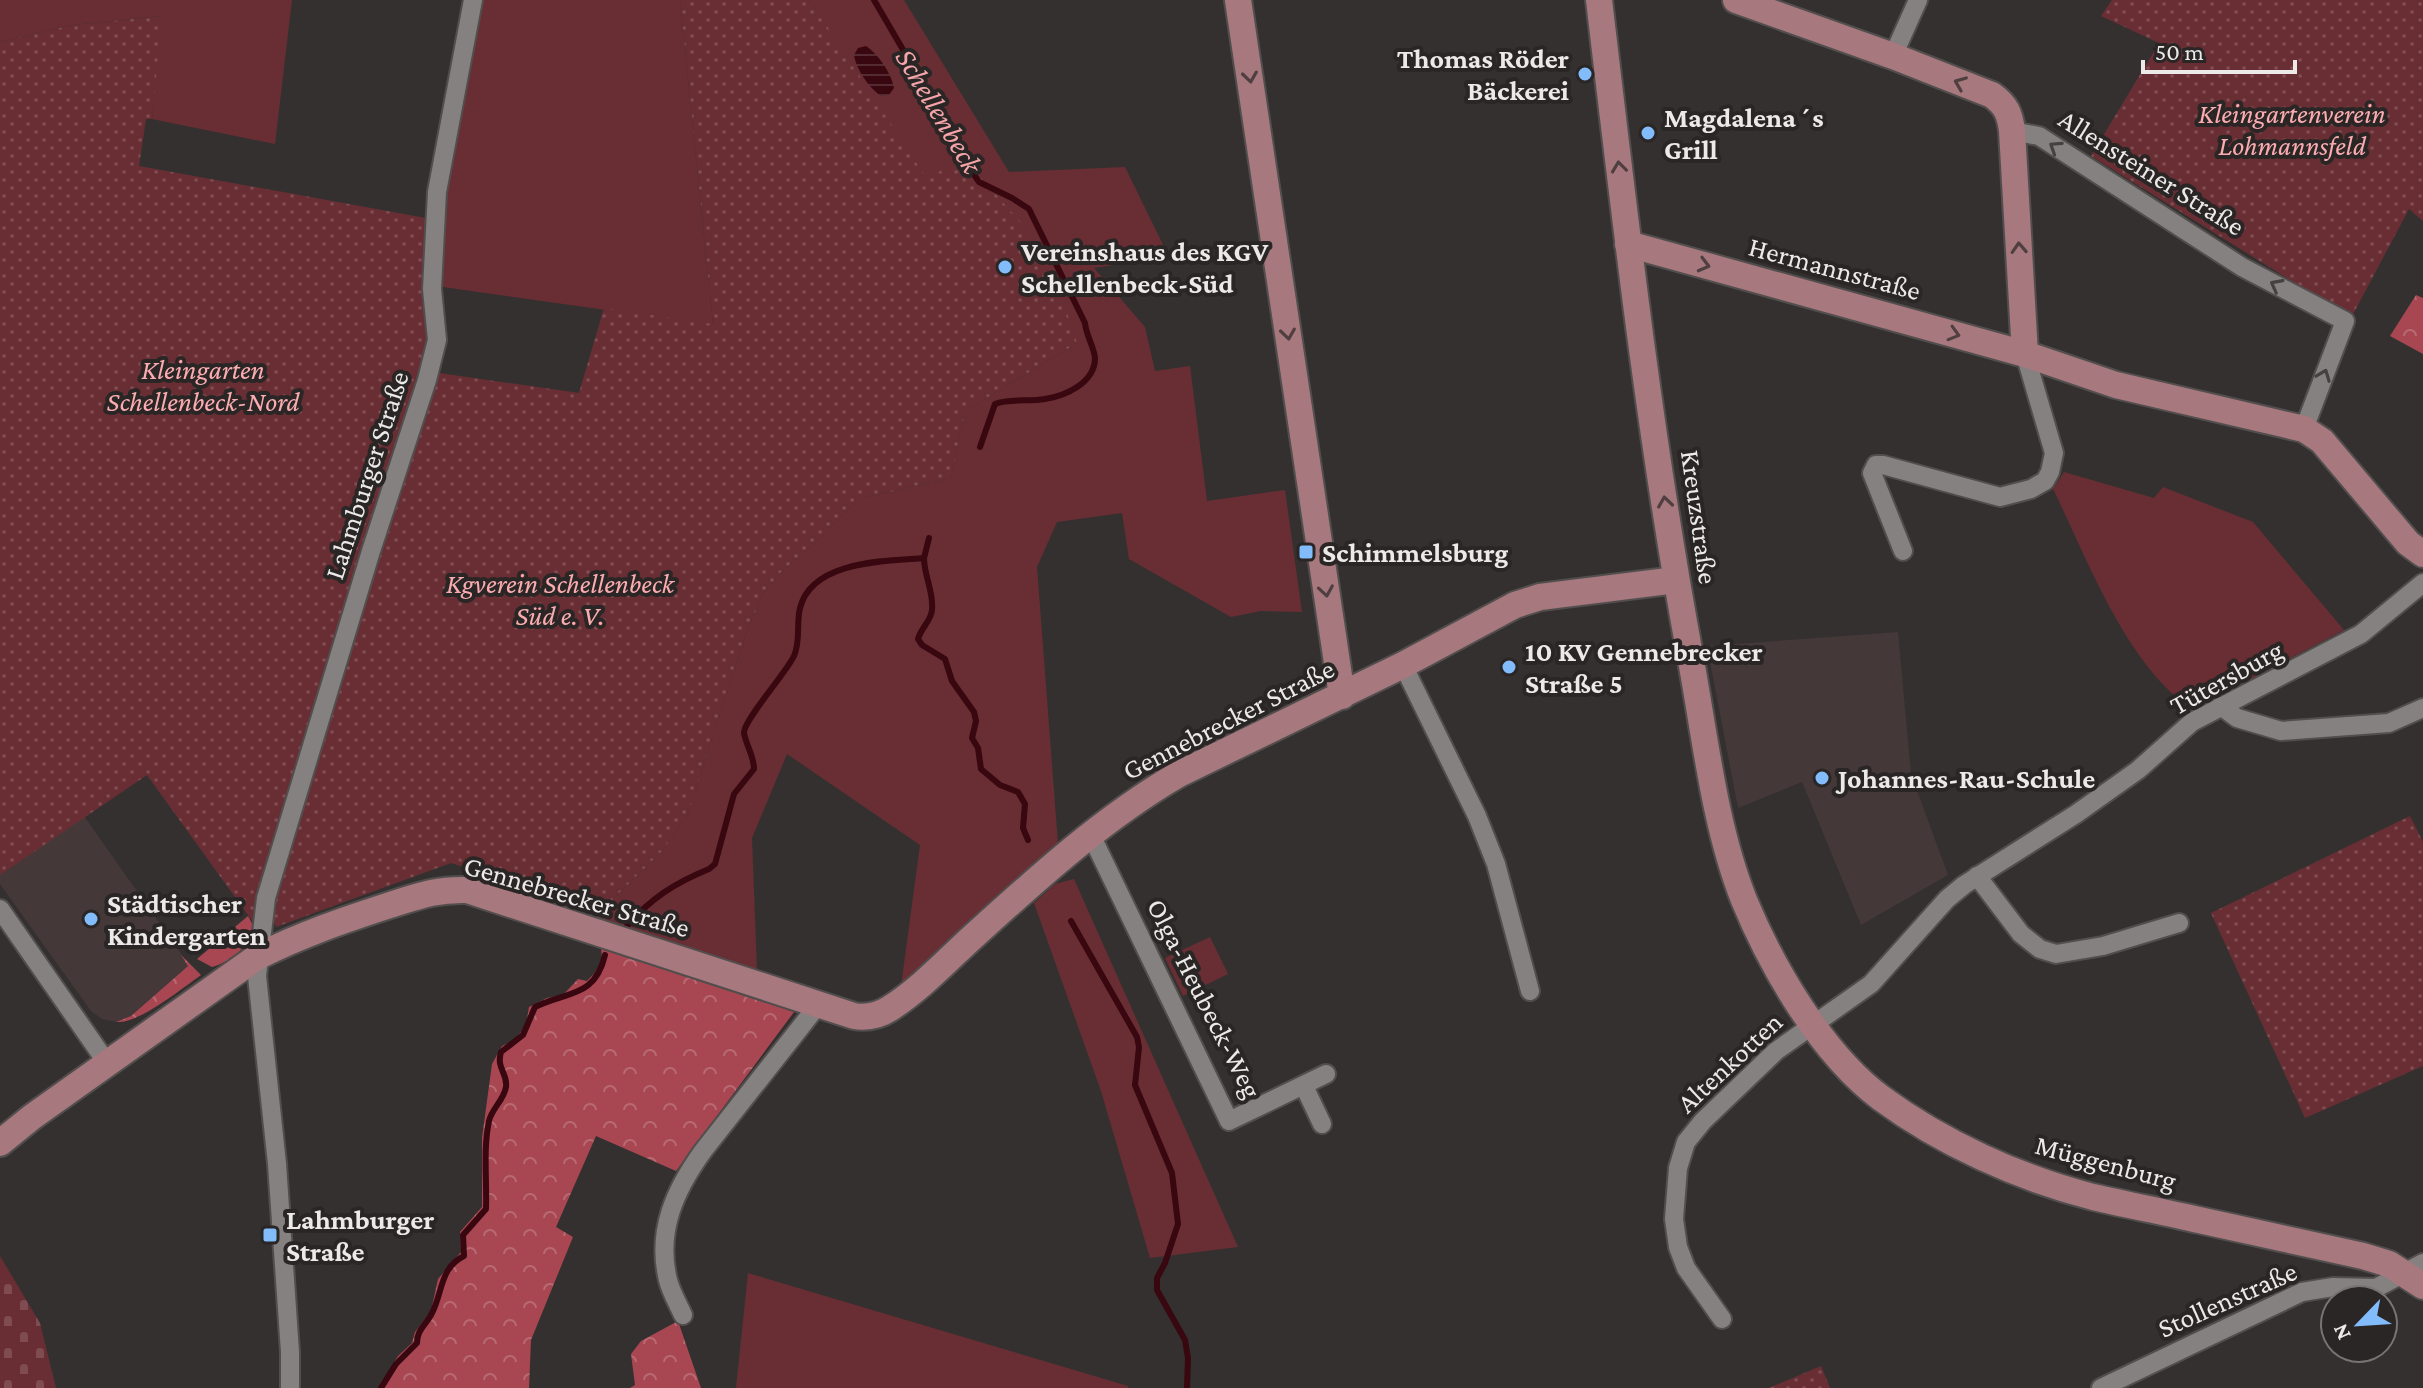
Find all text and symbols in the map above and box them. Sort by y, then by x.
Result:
scale bar [2143,24,2295,74]
text: 50 m [2155,38,2204,65]
water label: Schellenbeck [889,42,991,181]
place label: Thomas Röder Bäckerei [1397,43,1569,106]
marker: Thomas Röder Bäckerei [1576,65,1594,83]
one-way arrow [1241,70,1258,84]
one-way arrow [1954,76,1968,92]
park label: Kleingartenverein Lohmannsfeld [2198,98,2386,161]
place label: Magdalena´s Grill [1664,102,1824,165]
street label: Allensteiner Straße [2053,103,2250,242]
marker: Magdalena´s Grill [1639,124,1657,142]
one-way arrow [2050,141,2064,156]
one-way arrow [1611,160,1628,174]
street label: Hermannstraße [1746,231,1924,306]
place label: Vereinshaus des KGV Schellenbeck-Süd [1020,236,1268,299]
one-way arrow [2011,241,2028,254]
one-way arrow [1696,255,1710,272]
marker: Vereinshaus des KGV Schellenbeck-Süd [996,258,1014,276]
one-way arrow [2269,279,2284,294]
one-way arrow [1947,325,1961,341]
one-way arrow [1279,328,1296,341]
park label: Kleingarten Schellenbeck-Nord [107,354,300,417]
street label: Lahmburger Straße [318,367,415,583]
one-way arrow [2314,369,2331,383]
street label: Kreuzstraße [1675,448,1724,586]
one-way arrow [1657,496,1674,509]
place label: Schimmelsburg [1322,537,1508,568]
marker: Schimmelsburg [1297,543,1315,561]
park label: Kgverein Schellenbeck Süd e. V. [446,568,676,631]
one-way arrow [1317,585,1334,598]
street label: Tütersburg [2164,634,2288,721]
place label: 10 KV Gennebrecker Straße 5 [1525,636,1763,699]
street label: Gennebrecker Straße [1117,653,1339,786]
marker: 10 KV Gennebrecker Straße 5 [1500,658,1518,676]
place label: Johannes-Rau-Schule [1835,763,2095,794]
marker: Johannes-Rau-Schule [1813,769,1831,787]
street label: Gennebrecker Straße [461,849,693,944]
place label: Städtischer Kindergarten [107,888,266,951]
street label: Olga-Heubeck-Weg [1141,893,1268,1104]
marker: Städtischer Kindergarten [82,910,100,928]
street label: Altenkotten [1670,1006,1788,1119]
street label: Müggenburg [2032,1129,2180,1196]
place label: Lahmburger Straße [286,1204,435,1267]
marker: Lahmburger Straße [261,1226,279,1244]
street label: Stollenstraße [2153,1255,2301,1344]
north arrow [2319,1284,2399,1364]
text: N [2327,1320,2356,1344]

